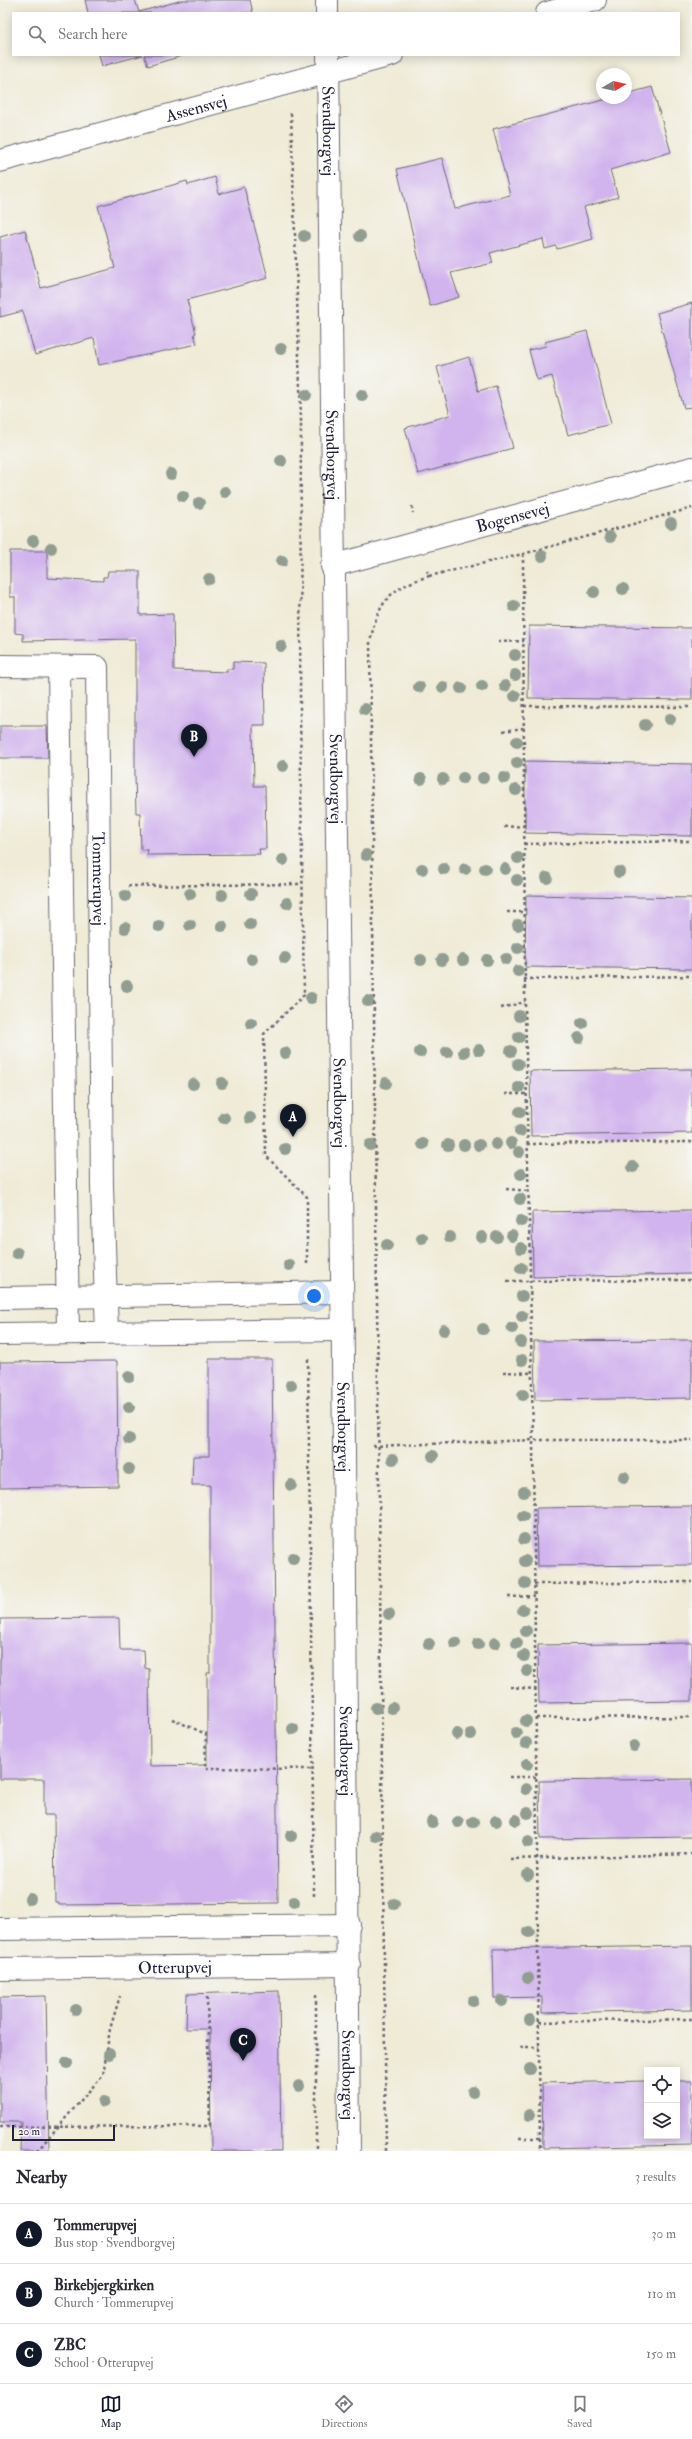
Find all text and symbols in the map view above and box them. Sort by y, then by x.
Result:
search box [12,12,680,56]
icon: search [26,23,48,45]
text: Search here [58,25,127,44]
north arrow [596,68,632,104]
street label: Svendborgvej [317,86,339,176]
street label: Assensvej [162,90,229,127]
street label: Svendborgvej [321,410,343,500]
street label: Bogensevej [474,497,551,537]
pin: B [181,724,207,757]
street label: Svendborgvej [325,734,347,824]
street label: Tommerupvej [87,832,109,926]
street label: Svendborgvej [329,1058,351,1148]
pin: A [280,1104,306,1137]
your location [304,1286,324,1306]
street label: Svendborgvej [332,1382,354,1472]
street label: Svendborgvej [335,1706,356,1796]
street label: Otterupvej [138,1957,212,1979]
pin: C [230,2028,256,2061]
street label: Svendborgvej [337,2030,359,2120]
map controls [644,2067,680,2139]
button: locate [644,2067,680,2103]
button: layers [644,2103,680,2139]
scale bar [12,2123,115,2142]
text: 20 m [18,2125,40,2138]
text: Nearby [16,2167,67,2188]
text: 3 results [635,2169,676,2185]
text: Tommerupvej [54,2216,137,2235]
text: A [25,2226,33,2242]
text: 30 m [652,2226,676,2242]
text: Bus stop · Svendborgvej [54,2235,175,2251]
text: Birkebjergkirken [54,2276,154,2295]
text: B [25,2286,33,2302]
text: 110 m [647,2286,676,2302]
text: Church · Tommerupvej [54,2295,174,2311]
text: ZBC [54,2336,86,2355]
text: C [24,2346,34,2362]
text: 150 m [646,2346,676,2362]
text: School · Otterupvej [54,2355,154,2371]
tab: Map [100,2393,122,2430]
tab: Directions [321,2393,368,2430]
tab: Saved [567,2393,592,2430]

